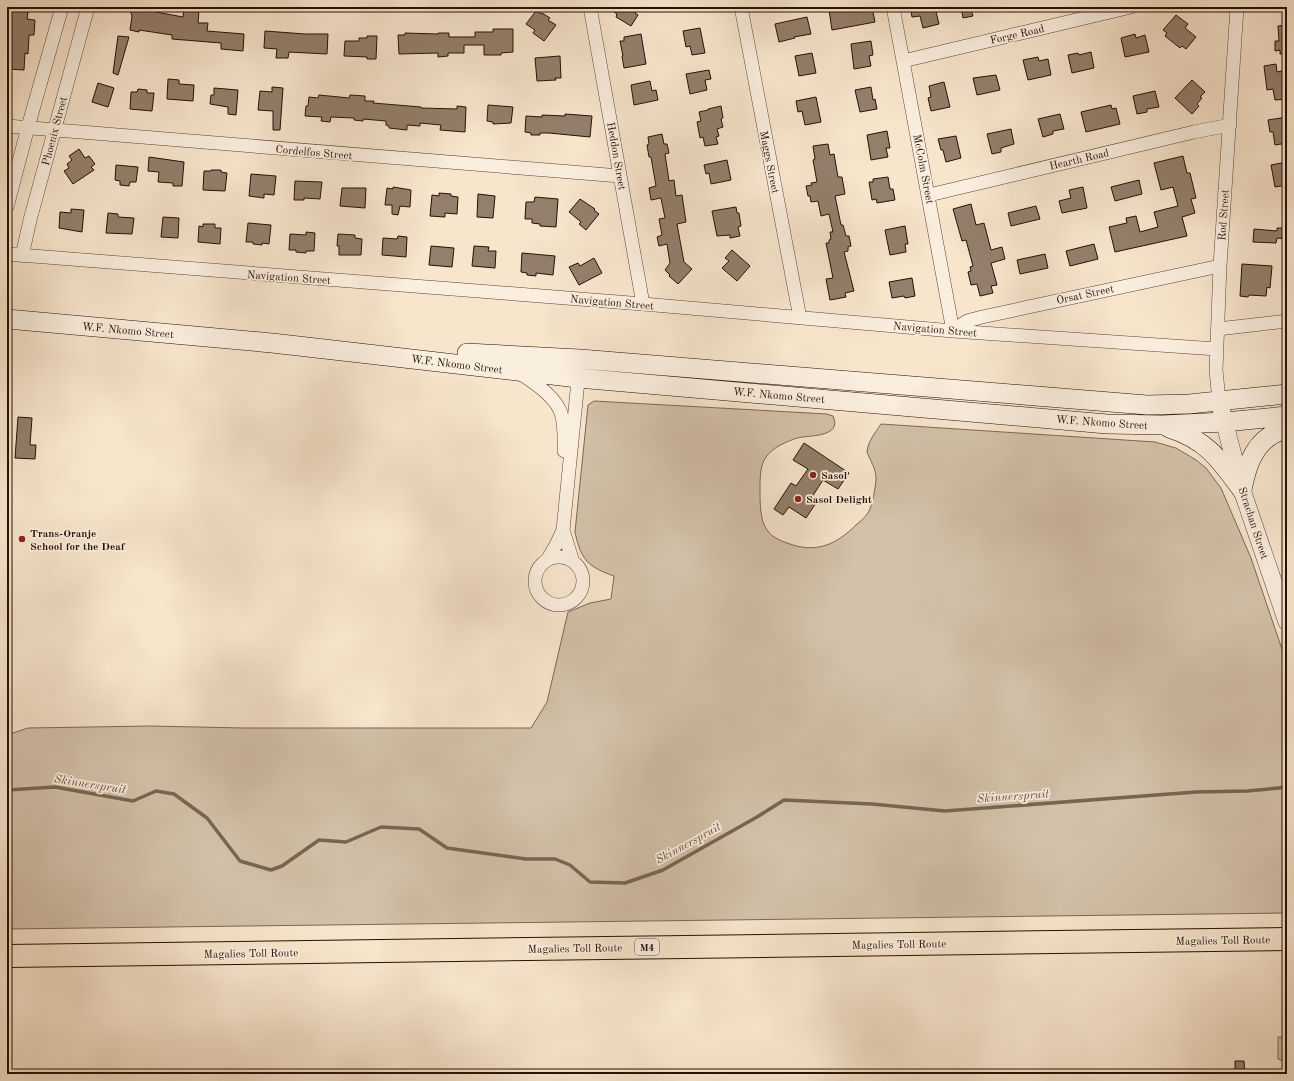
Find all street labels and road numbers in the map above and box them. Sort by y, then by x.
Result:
street label: Forge Road [989,24,1046,47]
street label: Phoenix Street [41,96,70,167]
street label: Heddon Street [604,121,627,191]
street label: Maggs Street [757,130,780,195]
street label: McColm Street [910,133,935,205]
street label: Cordelfos Street [275,145,353,162]
street label: Hearth Road [1048,148,1111,173]
street label: Rod Street [1217,189,1232,241]
street label: Navigation Street [247,270,331,287]
street label: Orsat Street [1056,284,1115,307]
street label: Navigation Street [569,294,654,313]
street label: Navigation Street [892,321,977,340]
street label: W.F. Nkomo Street [82,322,174,341]
street label: W.F. Nkomo Street [410,354,503,377]
street label: W.F. Nkomo Street [733,387,825,406]
street label: W.F. Nkomo Street [1056,415,1148,432]
street label: Strachan Street [1236,486,1269,561]
street label: Magalies Toll Route [1176,935,1270,948]
road number: M4 [635,939,659,955]
street label: Magalies Toll Route [852,939,946,952]
street label: Magalies Toll Route [528,943,622,956]
street label: Magalies Toll Route [204,948,298,961]

